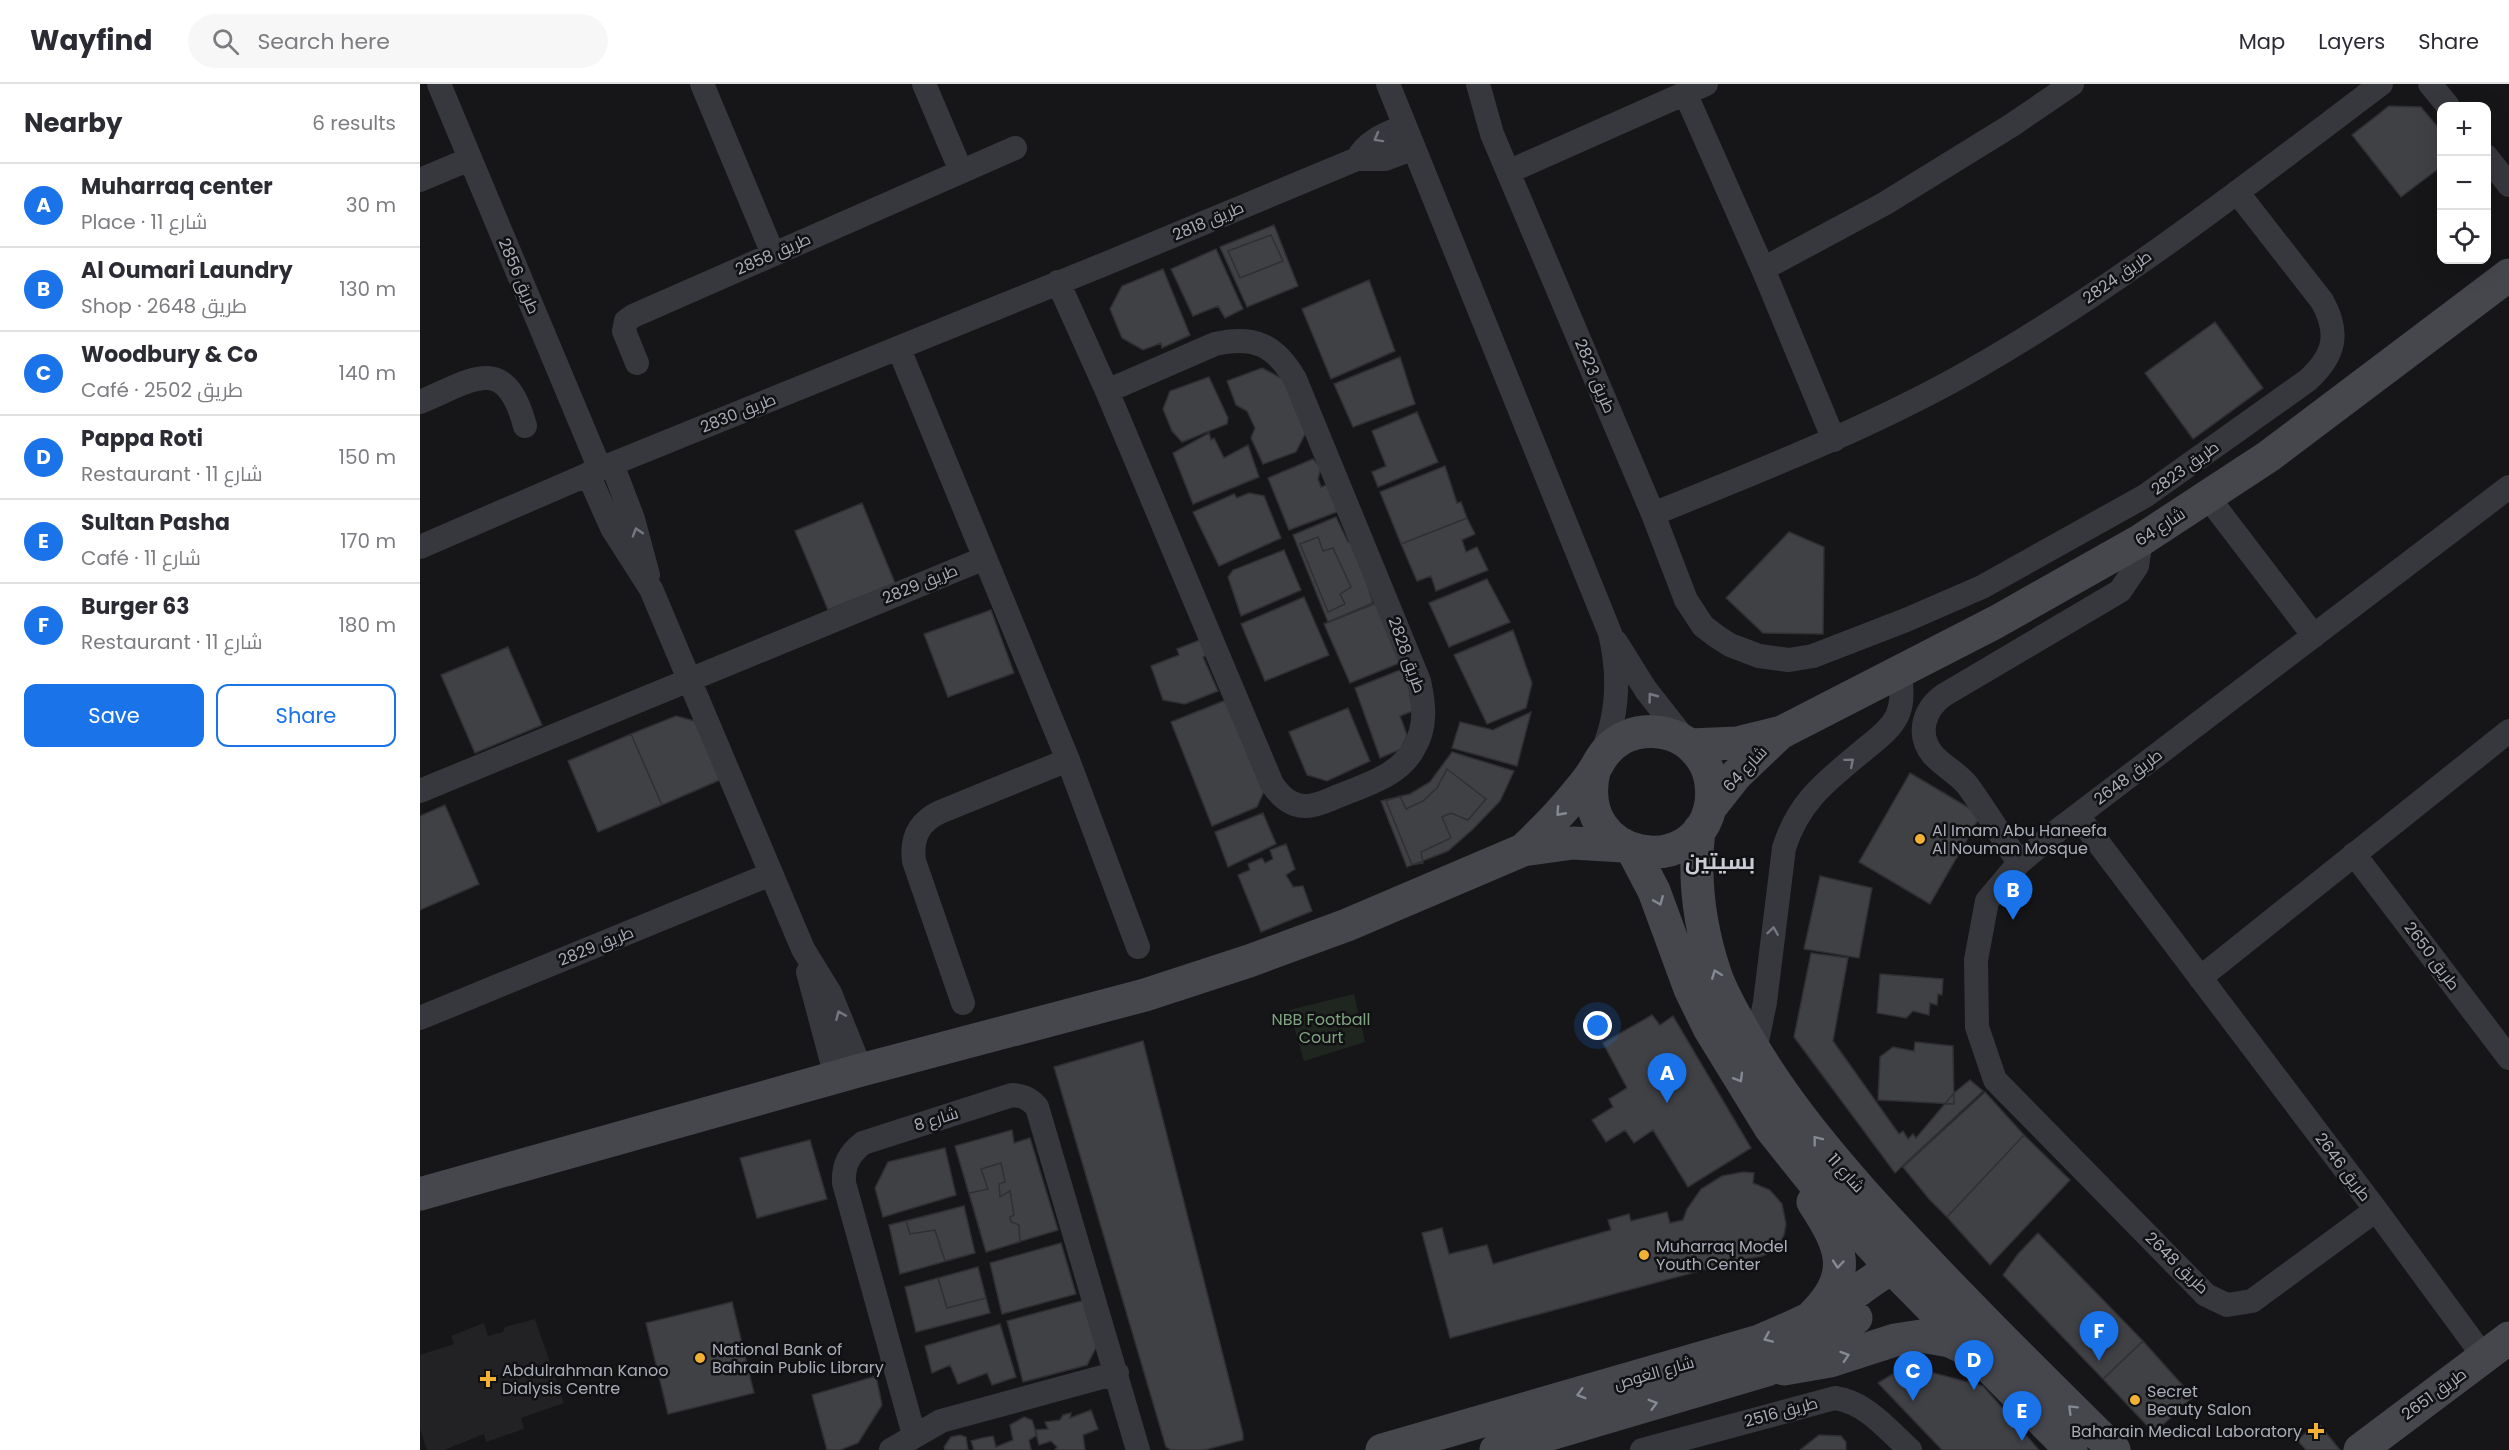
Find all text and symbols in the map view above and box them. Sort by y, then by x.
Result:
search box [188,14,608,68]
text: Wayfind [30,21,152,60]
icon: search [209,25,242,58]
text: Search here [257,26,390,57]
text: Map [2239,27,2285,56]
text: Layers [2318,27,2385,56]
text: Share [2418,27,2479,56]
map controls [2437,102,2491,264]
button: + [2437,102,2491,156]
text: Nearby [24,105,122,141]
text: 6 results [312,109,396,137]
one-way arrow [1374,131,1384,142]
button: − [2437,156,2491,210]
text: Muharraq center [81,171,273,202]
text: A [36,191,51,219]
text: 30 m [346,191,396,219]
street label: طريق 2818 [1169,196,1247,246]
text: Place · شارع 11 [81,208,207,236]
button: locate [2437,210,2491,264]
street label: طريق 2858 [732,227,814,281]
street label: طريق 2856 [493,235,545,317]
street label: طريق 2824 [2078,245,2156,309]
text: Al Oumari Laundry [81,255,293,286]
text: B [37,275,50,303]
text: 130 m [339,275,396,303]
text: Shop · طريق 2648 [81,292,247,320]
street label: طريق 2823 [1569,335,1621,417]
text: Woodbury & Co [81,339,258,370]
text: C [36,359,51,387]
text: 140 m [339,359,396,387]
text: Café · طريق 2502 [81,376,243,404]
street label: طريق 2830 [697,387,779,439]
text: Pappa Roti [81,423,203,454]
street label: طريق 2823 [2146,436,2224,500]
text: D [36,443,51,471]
text: 150 m [339,443,396,471]
text: Restaurant · شارع 11 [81,460,263,488]
street label: شارع 64 [2130,502,2190,552]
text: Sultan Pasha [81,507,230,538]
text: E [38,527,49,555]
text: 170 m [340,527,396,555]
one-way arrow [632,527,644,538]
text: Café · شارع 11 [81,544,201,572]
street label: طريق 2829 [879,558,961,610]
text: Burger 63 [81,591,190,622]
text: F [38,611,49,639]
text: 180 m [338,611,396,639]
street label: طريق 2828 [1383,614,1431,696]
text: Restaurant · شارع 11 [81,628,263,656]
button: Save [24,684,204,747]
button: Share [216,684,396,747]
one-way arrow [1648,692,1659,703]
street label: شارع 64 [1718,741,1772,797]
street label: طريق 2648 [2089,744,2167,810]
one-way arrow [1843,758,1854,769]
one-way arrow [1556,805,1567,816]
place label: Al Imam Abu Haneefa Al Nouman Mosque [1932,819,2107,860]
marker: Al Imam Abu Haneefa Al Nouman Mosque [1913,832,1927,846]
district label: بسيتين [1685,846,1755,877]
pin: B [1994,870,2032,920]
one-way arrow [1651,895,1664,906]
street label: طريق 2650 [2399,917,2465,995]
street label: طريق 2829 [555,920,637,972]
one-way arrow [1766,927,1779,936]
one-way arrow [1711,969,1723,980]
park label: NBB Football Court [1271,1008,1371,1049]
one-way arrow [835,1010,847,1021]
your location [1583,1011,1612,1040]
pin: A [1648,1054,1686,1103]
one-way arrow [1731,1072,1743,1082]
street label: شارع 8 [911,1101,961,1137]
street label: طريق 2646 [2310,1128,2376,1206]
one-way arrow [1813,1135,1824,1146]
street label: شارع 11 [1822,1148,1870,1198]
street label: طريق 2648 [2140,1227,2214,1299]
place label: Muharraq Model Youth Center [1656,1235,1788,1276]
marker: Muharraq Model Youth Center [1637,1248,1651,1262]
one-way arrow [1832,1259,1845,1268]
pin: F [2080,1312,2118,1361]
one-way arrow [1763,1330,1774,1342]
place label: National Bank of Bahrain Public Library [712,1338,884,1379]
pin: D [1954,1340,1994,1390]
marker: National Bank of Bahrain Public Library [693,1351,707,1365]
street label: شارع الغوص [1611,1351,1697,1395]
one-way arrow [1839,1351,1850,1364]
pin: C [1894,1352,1932,1401]
place label: Abdulrahman Kanoo Dialysis Centre [502,1359,669,1400]
street label: طريق 2651 [2397,1363,2471,1425]
marker: Abdulrahman Kanoo Dialysis Centre [479,1370,497,1388]
place label: Secret Beauty Salon [2147,1380,2252,1421]
one-way arrow [1576,1387,1587,1399]
street label: طريق 2516 [1742,1391,1820,1433]
pin: E [2002,1392,2042,1441]
marker: Secret Beauty Salon [2128,1393,2142,1407]
one-way arrow [1647,1399,1658,1411]
one-way arrow [2069,1405,2080,1416]
place label: Baharain Medical Laboratory [2071,1420,2302,1443]
marker: Baharain Medical Laboratory [2307,1422,2325,1440]

